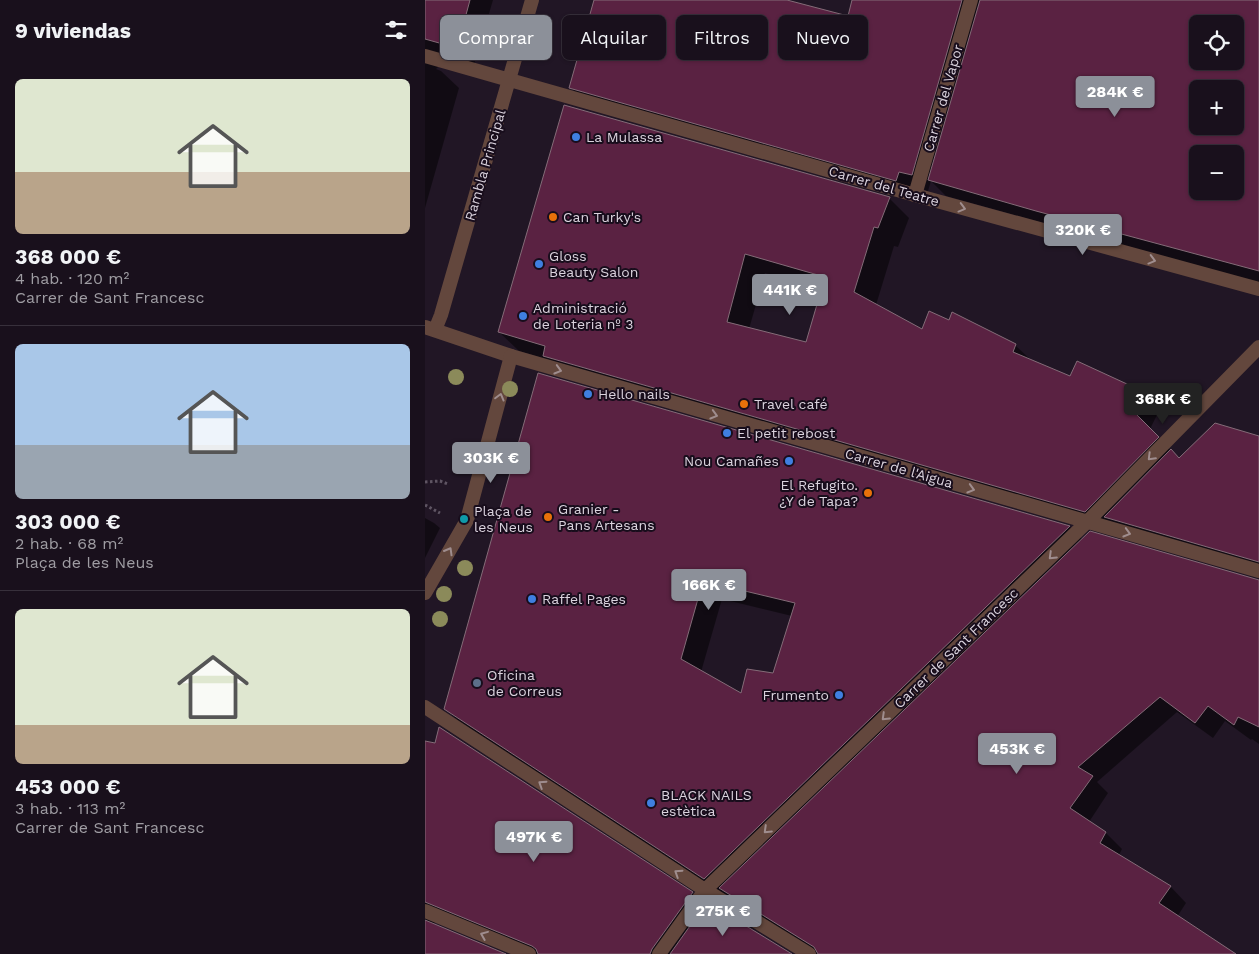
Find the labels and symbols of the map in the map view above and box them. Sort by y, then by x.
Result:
street label: Carrer del Vapor [920,42,966,154]
pin: 284K € [1074,76,1156,118]
street label: Rambla Principal [461,107,509,223]
place label: La Mulassa [586,129,662,145]
marker: La Mulassa [570,131,582,143]
street label: Carrer del Teatre [827,163,941,209]
one-way arrow [957,202,966,213]
place label: Can Turky's [563,209,641,225]
marker: Can Turky's [547,211,559,223]
pin: 320K € [1042,214,1124,256]
place label: Gloss Beauty Salon [549,248,638,280]
one-way arrow [1148,254,1157,265]
marker: Gloss Beauty Salon [533,258,545,270]
pin: 441K € [749,274,831,316]
place label: Administració de Loteria nº 3 [533,300,633,332]
marker: Administració de Loteria nº 3 [517,310,529,322]
one-way arrow [553,364,562,375]
pin: 368K € [1122,382,1204,425]
place label: Hello nails [598,386,670,402]
marker: Hello nails [582,388,594,400]
one-way arrow [494,393,505,402]
place label: Travel café [754,396,828,412]
marker: Travel café [738,398,750,410]
one-way arrow [709,409,718,420]
place label: El petit rebost [737,425,835,441]
marker: El petit rebost [721,427,733,439]
pin: 303K € [450,442,532,484]
street label: Carrer de l'Aigua [843,445,955,491]
one-way arrow [1148,451,1157,460]
place label: Nou Camañes [684,453,779,469]
marker: Nou Camañes [783,455,795,467]
place label: El Refugito. ¿Y de Tapa? [779,477,858,509]
one-way arrow [967,483,975,494]
marker: El Refugito. ¿Y de Tapa? [862,487,874,499]
place label: Granier - Pans Artesans [558,501,655,533]
place label: Plaça de les Neus [474,503,533,535]
marker: Granier - Pans Artesans [542,511,554,523]
marker: Plaça de les Neus [458,513,470,525]
one-way arrow [1123,528,1131,538]
one-way arrow [443,547,453,556]
one-way arrow [1049,550,1058,559]
pin: 166K € [668,568,750,611]
street label: Carrer de Sant Francesc [891,585,1021,711]
place label: Raffel Pages [542,591,626,607]
marker: Raffel Pages [526,593,538,605]
place label: Oficina de Correus [487,667,562,699]
marker: Oficina de Correus [471,677,483,689]
place label: Frumento [762,687,829,703]
marker: Frumento [833,689,845,701]
one-way arrow [881,711,890,720]
pin: 453K € [976,732,1058,775]
one-way arrow [539,780,548,790]
place label: BLACK NAILS estètica [661,787,752,819]
marker: BLACK NAILS estètica [645,797,657,809]
pin: 497K € [493,820,575,863]
one-way arrow [764,824,773,833]
one-way arrow [675,870,684,879]
pin: 275K € [682,894,764,937]
one-way arrow [480,931,489,942]

